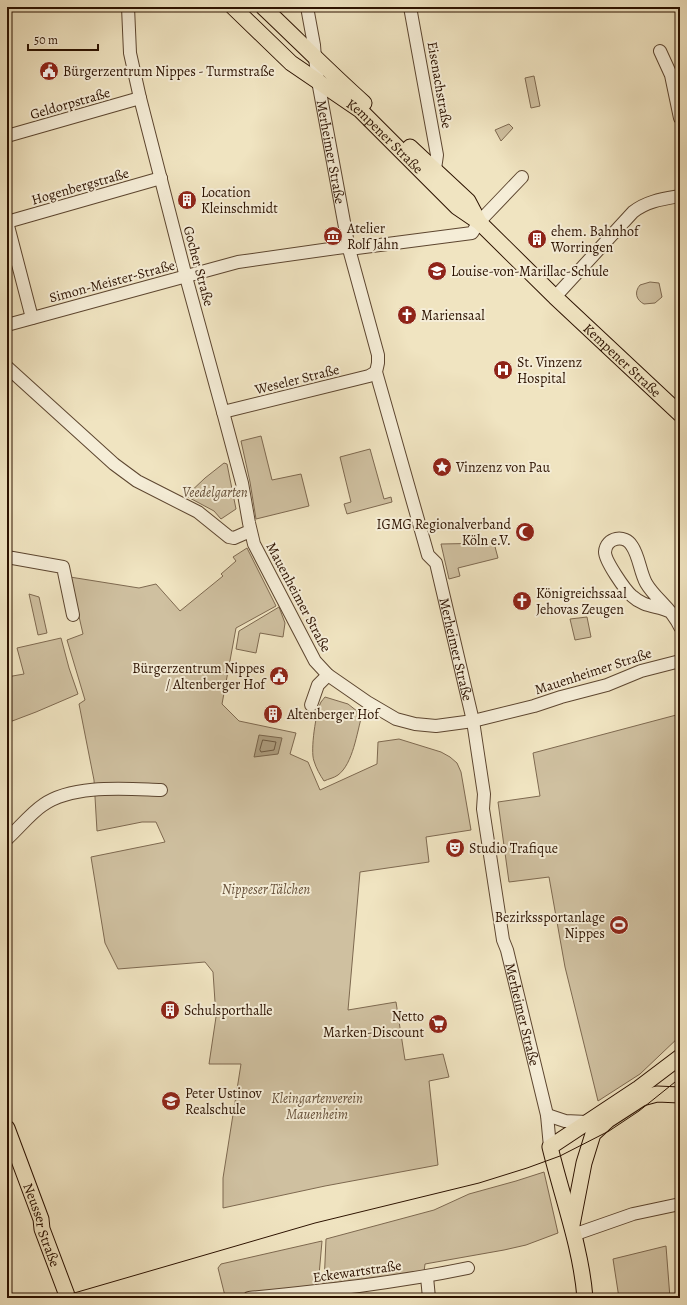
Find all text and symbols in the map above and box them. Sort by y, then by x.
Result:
scale bar [28,26,98,52]
text: 50 m [34,32,58,48]
street label: Eisenachstraße [423,40,456,130]
public building icon: Bürgerzentrum Nippes - Turmstraße [38,60,60,82]
place label: Bürgerzentrum Nippes - Turmstraße [63,62,275,81]
street label: Geldorpstraße [28,83,112,124]
street label: Kempener Straße [343,94,427,178]
street label: Merheimer Straße [312,98,350,206]
street label: Hogenbergstraße [29,163,131,209]
place label: Location Kleinschmidt [201,183,278,218]
building icon: Location Kleinschmidt [176,189,198,211]
place label: Atelier Rolf Jahn [346,219,399,254]
place label: ehem. Bahnhof Worringen [550,222,641,257]
street label: Gocher Straße [179,224,218,308]
museum icon: Atelier Rolf Jahn [322,225,344,247]
building icon: ehem. Bahnhof Worringen [526,228,548,250]
street label: Simon-Meister-Straße [47,256,177,307]
school or university icon: Louise-von-Marillac-Schule [426,260,448,282]
place label: Louise-von-Marillac-Schule [451,262,609,281]
church icon: Mariensaal [396,304,418,326]
place label: Mariensaal [421,306,485,325]
street label: Kempener Straße [579,319,665,402]
place label: St. Vinzenz Hospital [517,353,582,388]
hospital icon: St. Vinzenz Hospital [492,359,514,381]
street label: Weseler Straße [252,360,341,399]
place icon: Vinzenz von Pau [431,456,453,478]
place label: Vinzenz von Pau [455,458,551,477]
park label: Veedelgarten [182,483,248,502]
place label: IGMG Regionalverband Köln e.V. [377,515,511,550]
mosque icon: IGMG Regionalverband Köln e.V. [514,521,536,543]
street label: Mauenheimer Straße [262,539,336,655]
place label: Königreichssaal Jehovas Zeugen [536,584,627,619]
church icon: Königreichssaal Jehovas Zeugen [511,590,533,612]
street label: Merheimer Straße [434,596,477,703]
street label: Mauenheimer Straße [532,644,654,699]
place label: Bürgerzentrum Nippes / Altenberger Hof [132,659,267,694]
public building icon: Bürgerzentrum Nippes / Altenberger Hof [268,665,290,687]
building icon: Altenberger Hof [262,703,284,725]
place label: Altenberger Hof [286,705,381,724]
theatre icon: Studio Trafique [444,837,466,859]
place label: Studio Trafique [469,839,558,858]
park label: Nippeser Tälchen [222,880,310,899]
place label: Bezirkssportanlage Nippes [495,908,605,943]
sports icon: Bezirkssportanlage Nippes [608,914,630,936]
street label: Merheimer Straße [500,961,544,1068]
building icon: Schulsporthalle [159,999,181,1021]
place label: Schulsporthalle [184,1001,273,1020]
place label: Netto Marken-Discount [323,1007,424,1042]
supermarket icon: Netto Marken-Discount [427,1013,449,1035]
place label: Peter Ustinov Realschule [185,1084,263,1119]
park label: Kleingartenverein Mauenheim [271,1089,363,1124]
school or university icon: Peter Ustinov Realschule [160,1090,182,1112]
street label: Neusser Straße [18,1180,64,1270]
street label: Eckewartstraße [311,1256,403,1287]

